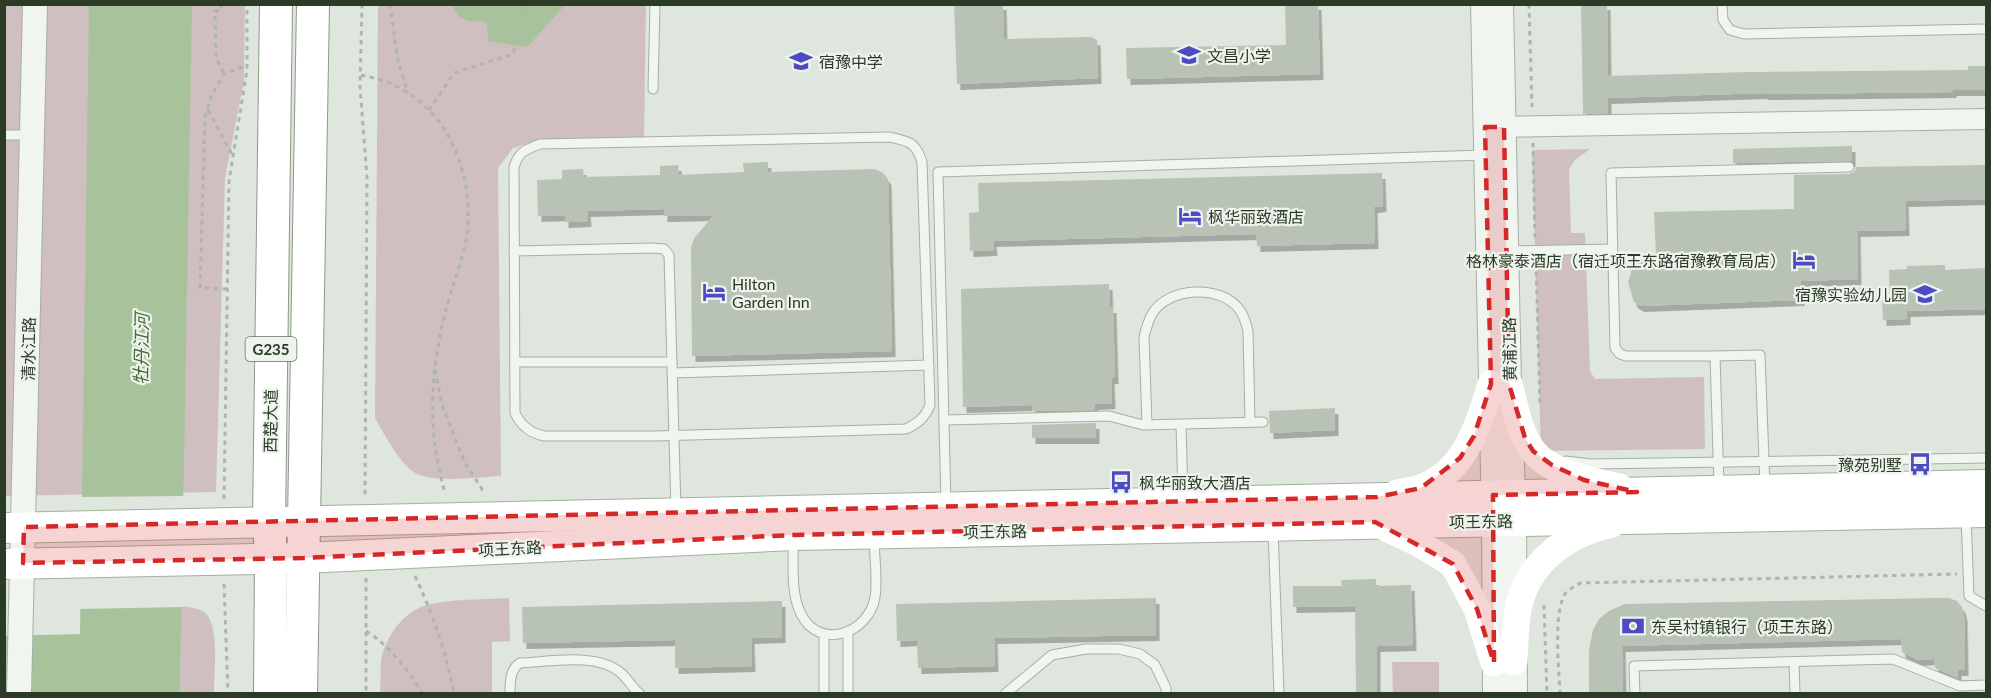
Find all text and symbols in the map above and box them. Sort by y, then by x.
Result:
school or university icon: 文昌小学 [1176,42,1202,68]
place label: 文昌小学 [1207,46,1271,65]
school or university icon: 宿豫中学 [788,48,814,74]
place label: 宿豫中学 [819,52,883,71]
hotel icon: 枫华丽致酒店 [1177,203,1203,229]
place label: 枫华丽致酒店 [1208,207,1304,226]
hotel icon: 格林豪泰酒店（宿迁项王东路宿豫教育局店） [1791,247,1817,273]
place label: 格林豪泰酒店（宿迁项王东路宿豫教育局店） [1466,251,1786,270]
place label: Hilton Garden Inn [732,274,810,311]
hotel icon: Hilton Garden Inn [701,279,727,305]
school or university icon: 宿豫实验幼儿园 [1912,281,1938,307]
place label: 宿豫实验幼儿园 [1795,285,1907,304]
water label: 牡丹江河 [129,310,153,385]
street label: 清水江路 [18,317,38,381]
street label: 黄浦江路 [1499,317,1519,381]
road number: G235 [246,337,296,361]
street label: 西楚大道 [260,389,280,453]
bus stop icon: 豫苑别墅 [1907,451,1933,477]
place label: 豫苑别墅 [1838,455,1902,474]
bus stop icon: 枫华丽致大酒店 [1108,469,1134,495]
place label: 枫华丽致大酒店 [1139,473,1251,492]
street label: 项王东路 [1449,511,1513,531]
street label: 项王东路 [963,521,1027,541]
street label: 项王东路 [478,537,542,559]
bank icon: 东吴村镇银行（项王东路） [1620,613,1646,639]
place label: 东吴村镇银行（项王东路） [1651,617,1843,636]

